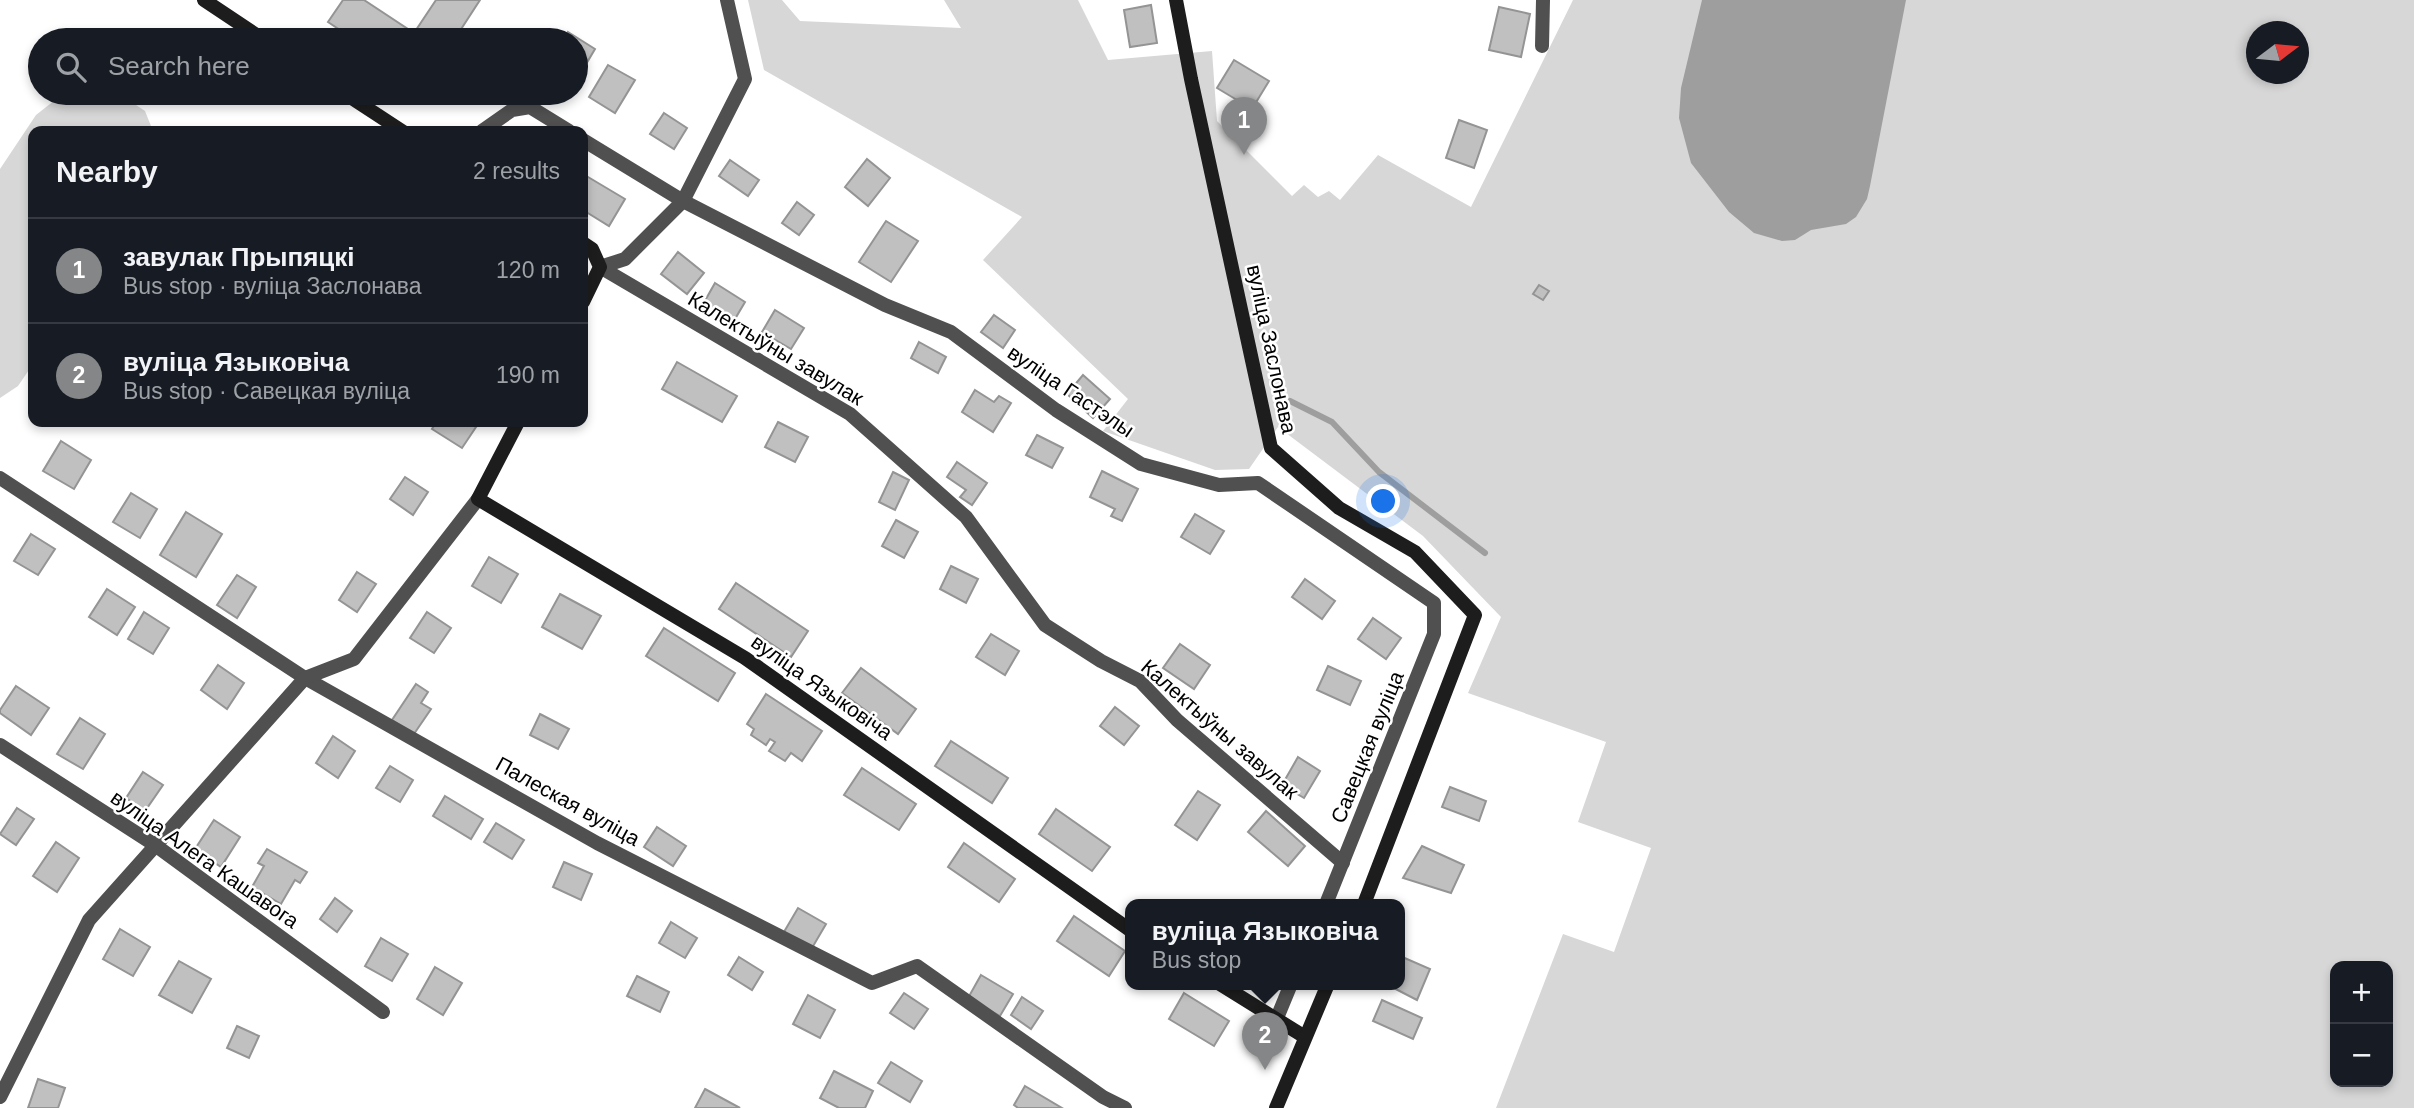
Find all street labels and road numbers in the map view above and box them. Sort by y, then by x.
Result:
street label: вуліца Заслонава [1243,262,1301,436]
street label: Калектыўны завулак [684,287,868,410]
street label: вуліца Гастэлы [1004,340,1138,442]
street label: вуліца Языковіча [747,630,897,744]
street label: Калектыўны завулак [1137,655,1304,804]
street label: Савецкая вуліца [1326,667,1408,826]
street label: Палеская вуліца [492,752,644,850]
street label: вуліца Алега Кашавога [107,785,304,933]

